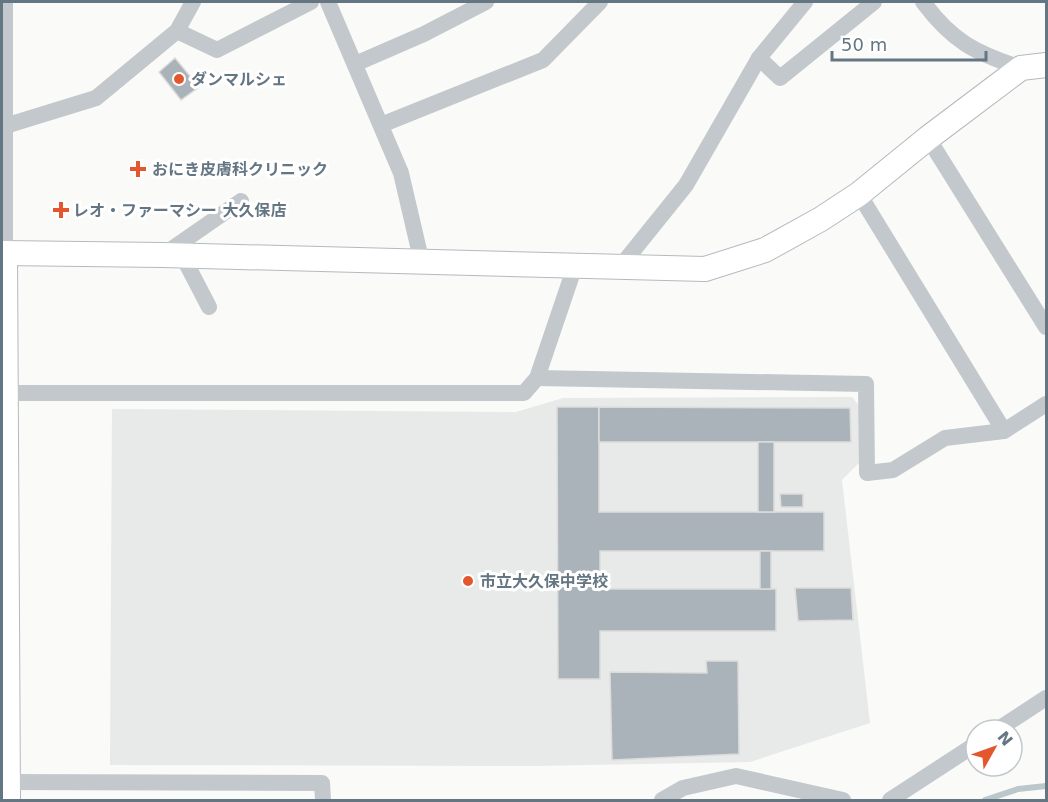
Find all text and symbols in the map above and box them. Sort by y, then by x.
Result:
scale bar [832,24,986,62]
text: 50 m [841,34,887,55]
place label: ダンマルシェ [191,70,287,89]
marker: ダンマルシェ [172,72,186,86]
marker: おにき皮膚科クリニック [129,160,147,178]
place label: おにき皮膚科クリニック [152,160,328,179]
place label: レオ・ファーマシー 大久保店 [73,201,287,220]
marker: レオ・ファーマシー 大久保店 [54,203,68,217]
place label: 市立大久保中学校 [480,572,608,591]
marker: 市立大久保中学校 [461,574,475,588]
north arrow [964,718,1024,778]
text: N [994,727,1017,750]

